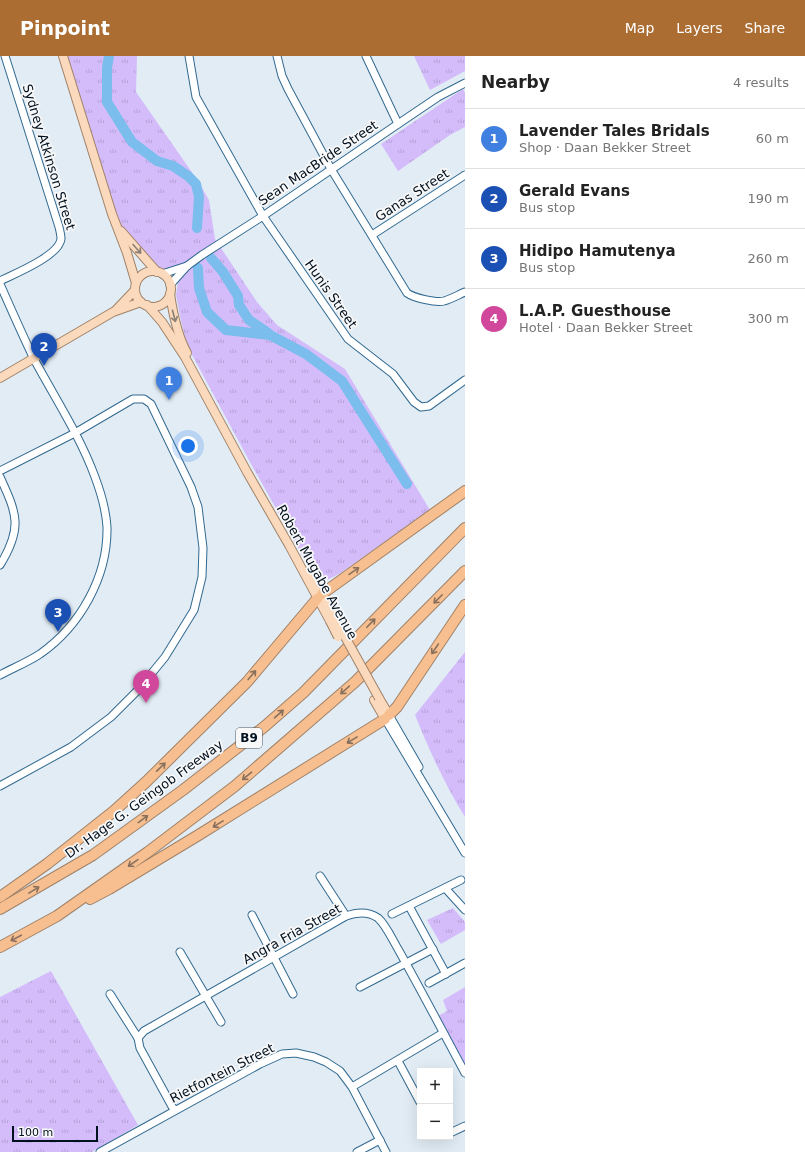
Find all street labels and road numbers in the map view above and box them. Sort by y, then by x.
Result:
street label: Sydney Atkinson Street [20,82,78,232]
street label: Sean MacBride Street [255,117,381,209]
street label: Ganas Street [372,166,452,224]
street label: Hunis Street [302,257,360,331]
street label: Robert Mugabe Avenue [274,502,360,642]
road number: B9 [236,728,262,748]
street label: Dr. Hage G. Geingob Freeway [62,737,226,861]
street label: Angra Fria Street [240,901,344,967]
street label: Rietfontein Street [167,1040,277,1106]

